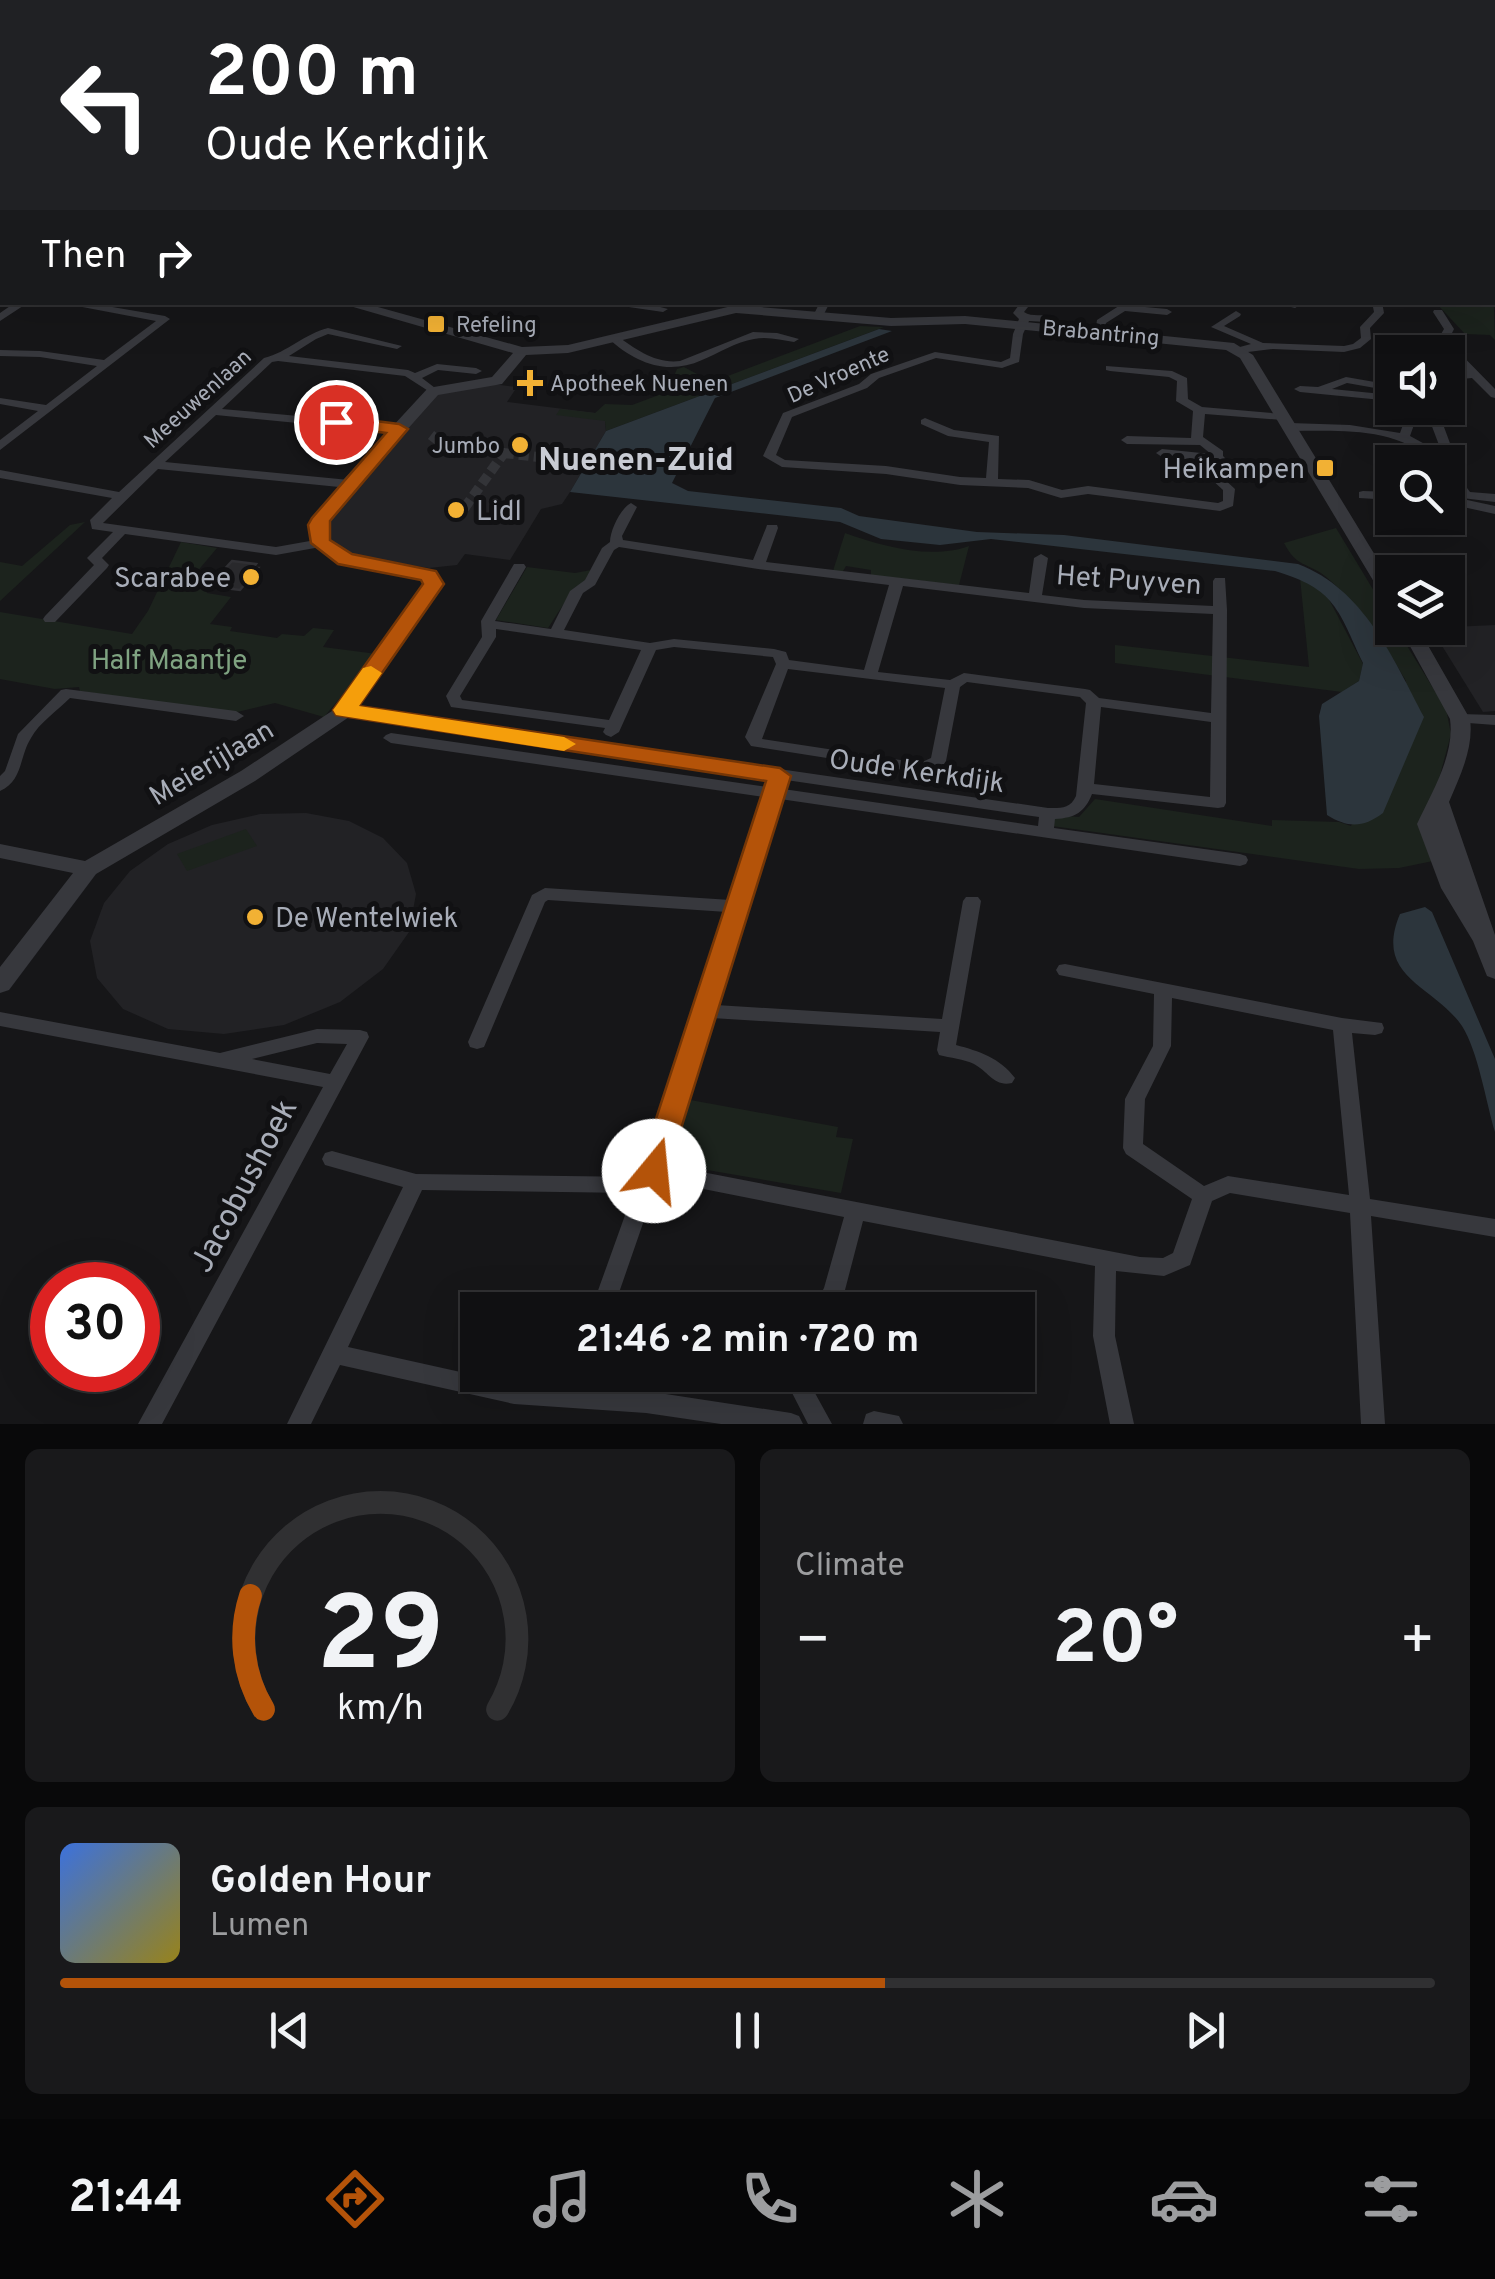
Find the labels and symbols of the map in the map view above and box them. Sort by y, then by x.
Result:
marker: Refeling [425,313,447,335]
place label: Refeling [456,313,537,340]
street label: Brabantring [1041,316,1160,353]
street label: De Vroente [784,342,894,411]
street label: Meeuwenlaan [139,344,258,455]
marker: Apotheek Nuenen [519,372,541,394]
place label: Apotheek Nuenen [550,372,728,399]
pin [294,380,379,465]
place label: Jumbo [432,434,500,461]
marker: Jumbo [509,434,531,456]
district label: Nuenen-Zuid [538,442,734,482]
place label: Heikampen [1162,453,1305,489]
marker: Heikampen [1314,457,1336,479]
place label: Lidl [476,495,522,531]
marker: Lidl [445,499,467,521]
street label: Het Puyven [1055,559,1203,605]
place label: Scarabee [114,562,231,598]
marker: Scarabee [240,566,262,588]
park label: Half Maantje [91,644,247,680]
street label: Meierijlaan [144,713,281,816]
street label: Oude Kerkdijk [826,743,1007,803]
place label: De Wentelwiek [275,902,458,938]
marker: De Wentelwiek [244,906,266,928]
street label: Jacobushoek [183,1093,308,1280]
position arrow [602,1119,706,1223]
speed limit sign: 30 [30,1262,160,1392]

